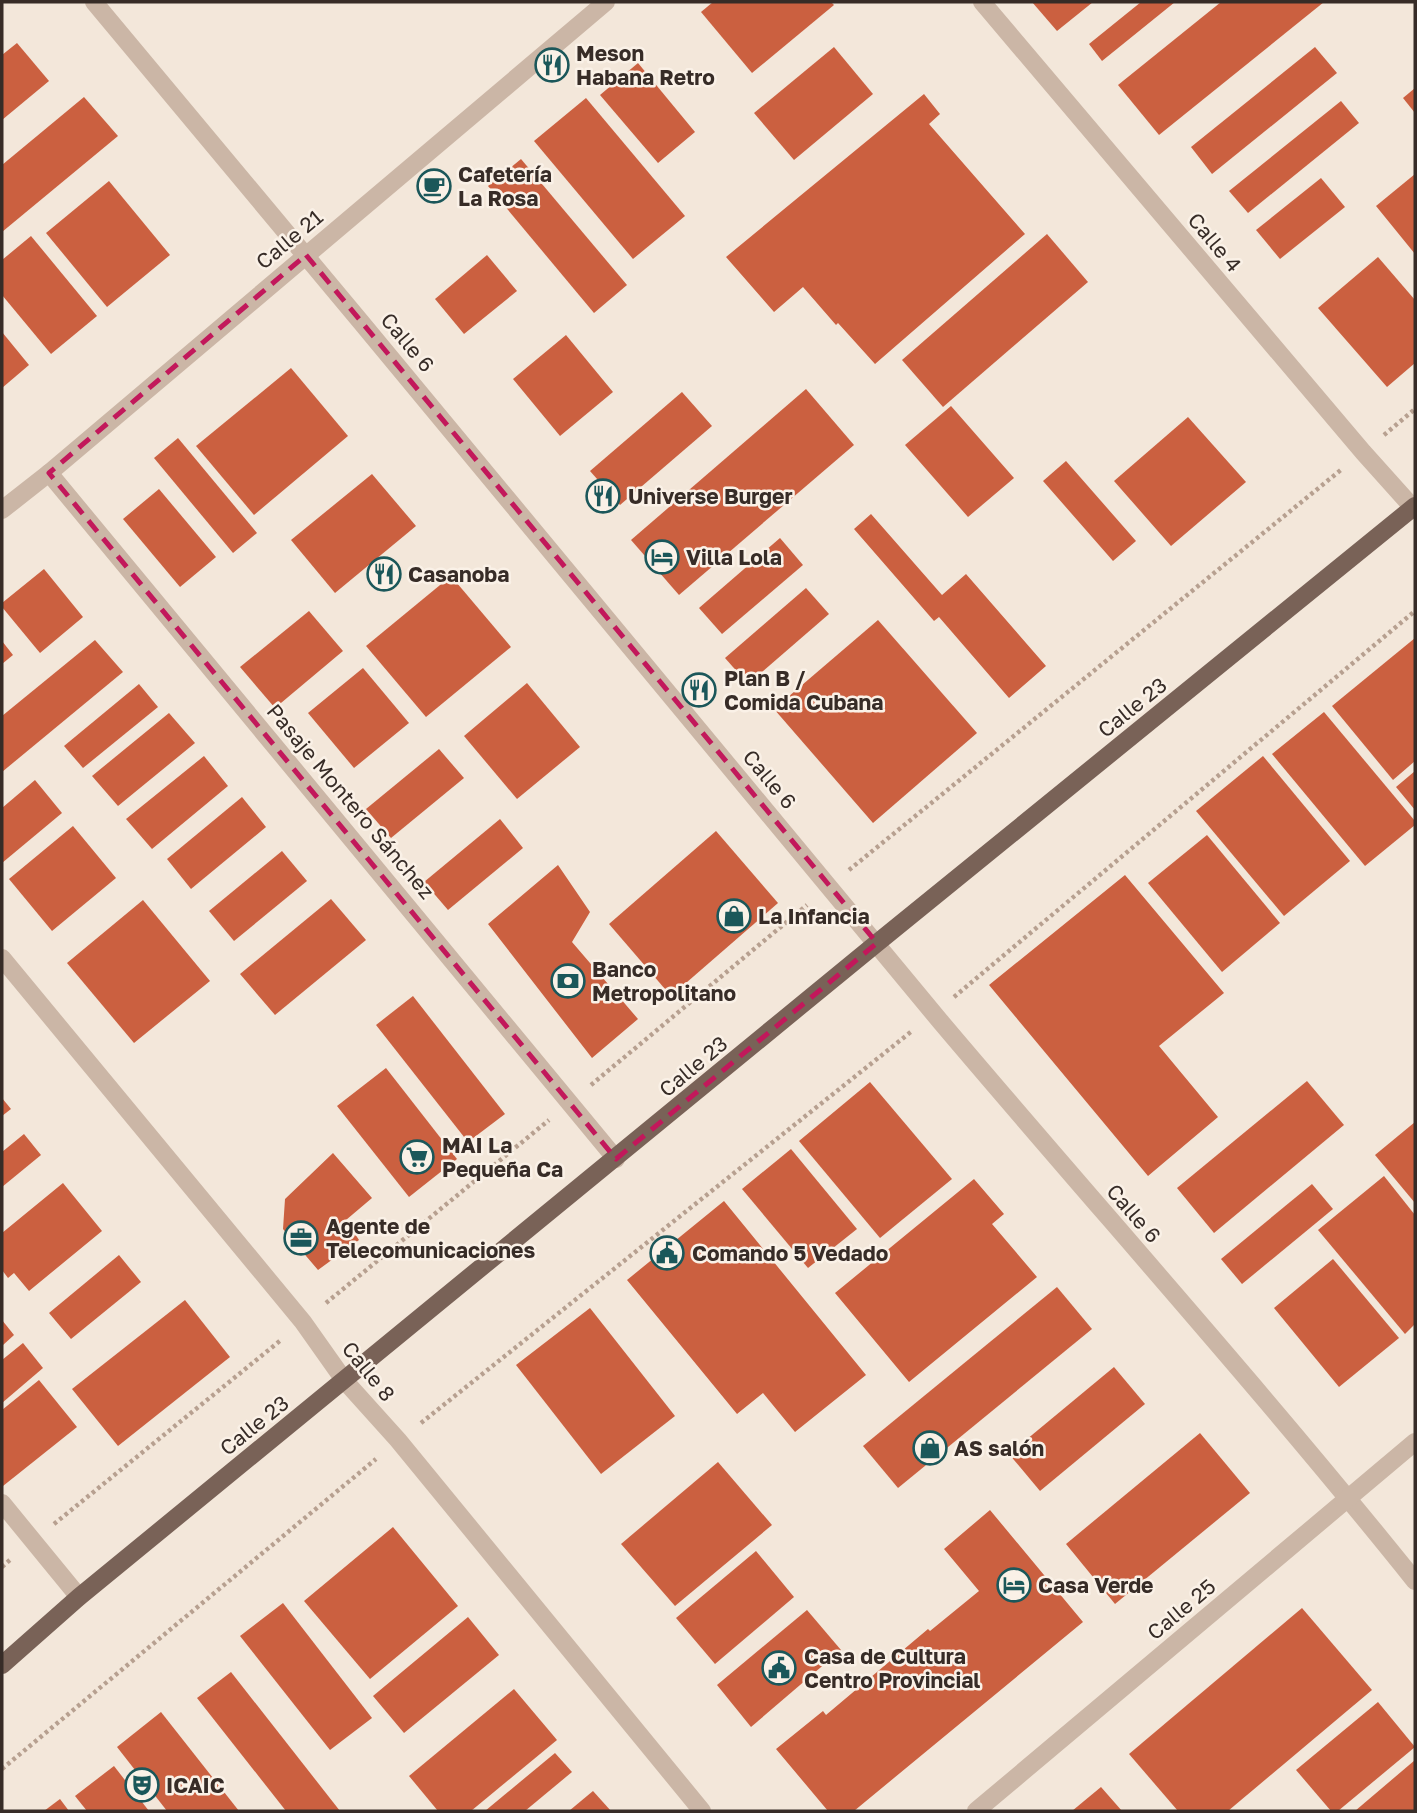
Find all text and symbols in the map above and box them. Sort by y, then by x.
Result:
place label: Meson Habana Retro [576,40,715,90]
restaurant icon: Meson Habana Retro [533,46,571,84]
place label: Cafetería La Rosa [458,161,552,211]
cafe icon: Cafetería La Rosa [415,167,453,205]
street label: Calle 21 [250,204,328,274]
street label: Calle 4 [1183,207,1247,277]
street label: Calle 6 [376,307,440,377]
restaurant icon: Universe Burger [584,477,622,515]
place label: Universe Burger [628,483,793,509]
hotel icon: Villa Lola [643,538,681,576]
place label: Villa Lola [686,544,782,570]
restaurant icon: Casanoba [365,555,403,593]
place label: Casanoba [408,561,509,587]
place label: Plan B / Comida Cubana [724,665,883,715]
restaurant icon: Plan B / Comida Cubana [680,671,718,709]
street label: Calle 23 [1092,671,1172,743]
street label: Pasaje Montero Sánchez [262,698,440,904]
street label: Calle 6 [738,744,802,814]
shop icon: La Infancia [715,897,753,935]
place label: La Infancia [758,903,870,929]
place label: Banco Metropolitano [592,956,736,1006]
bank icon: Banco Metropolitano [549,962,587,1000]
street label: Calle 23 [654,1030,732,1102]
place label: MAI La Pequeña Ca [442,1132,563,1182]
supermarket icon: MAI La Pequeña Ca [398,1138,436,1176]
street label: Calle 6 [1101,1178,1167,1248]
place label: Agente de Telecomunicaciones [326,1213,535,1263]
office icon: Agente de Telecomunicaciones [282,1219,320,1257]
public building icon: Comando 5 Vedado [648,1234,686,1272]
place label: Comando 5 Vedado [692,1240,888,1266]
street label: Calle 8 [337,1336,401,1406]
street label: Calle 23 [214,1389,294,1461]
shop icon: AS salón [911,1429,949,1467]
place label: AS salón [954,1435,1044,1461]
hotel icon: Casa Verde [995,1566,1033,1604]
place label: Casa Verde [1038,1572,1154,1598]
street label: Calle 25 [1142,1573,1220,1645]
place label: Casa de Cultura Centro Provincial [804,1643,980,1693]
public building icon: Casa de Cultura Centro Provincial [760,1649,798,1687]
theatre icon: ICAIC [123,1766,161,1804]
place label: ICAIC [166,1772,225,1798]

